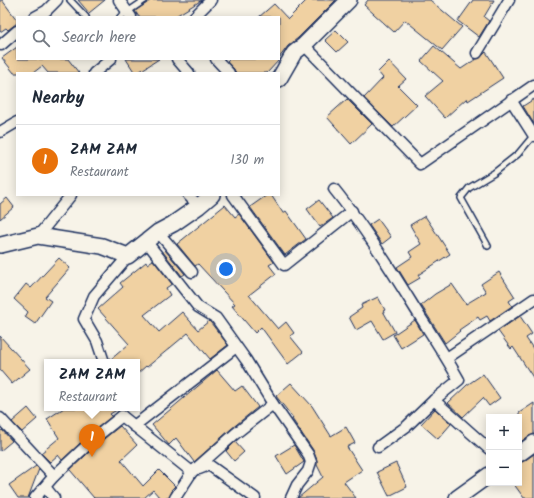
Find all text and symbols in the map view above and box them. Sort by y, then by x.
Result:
search box [16,16,280,60]
text: Search here [62,26,136,50]
icon: search [30,27,52,49]
text: Nearby [32,85,84,112]
text: ZAM ZAM [70,138,137,162]
text: 1 [43,150,47,171]
text: 130 m [230,150,264,171]
text: Restaurant [70,162,129,183]
your location [216,259,236,279]
popup [44,359,140,411]
text: ZAM ZAM [59,363,125,387]
text: Restaurant [59,387,117,408]
map controls [486,414,522,486]
button: + [486,414,522,450]
pin: 1 [79,424,105,457]
button: − [486,450,522,486]

